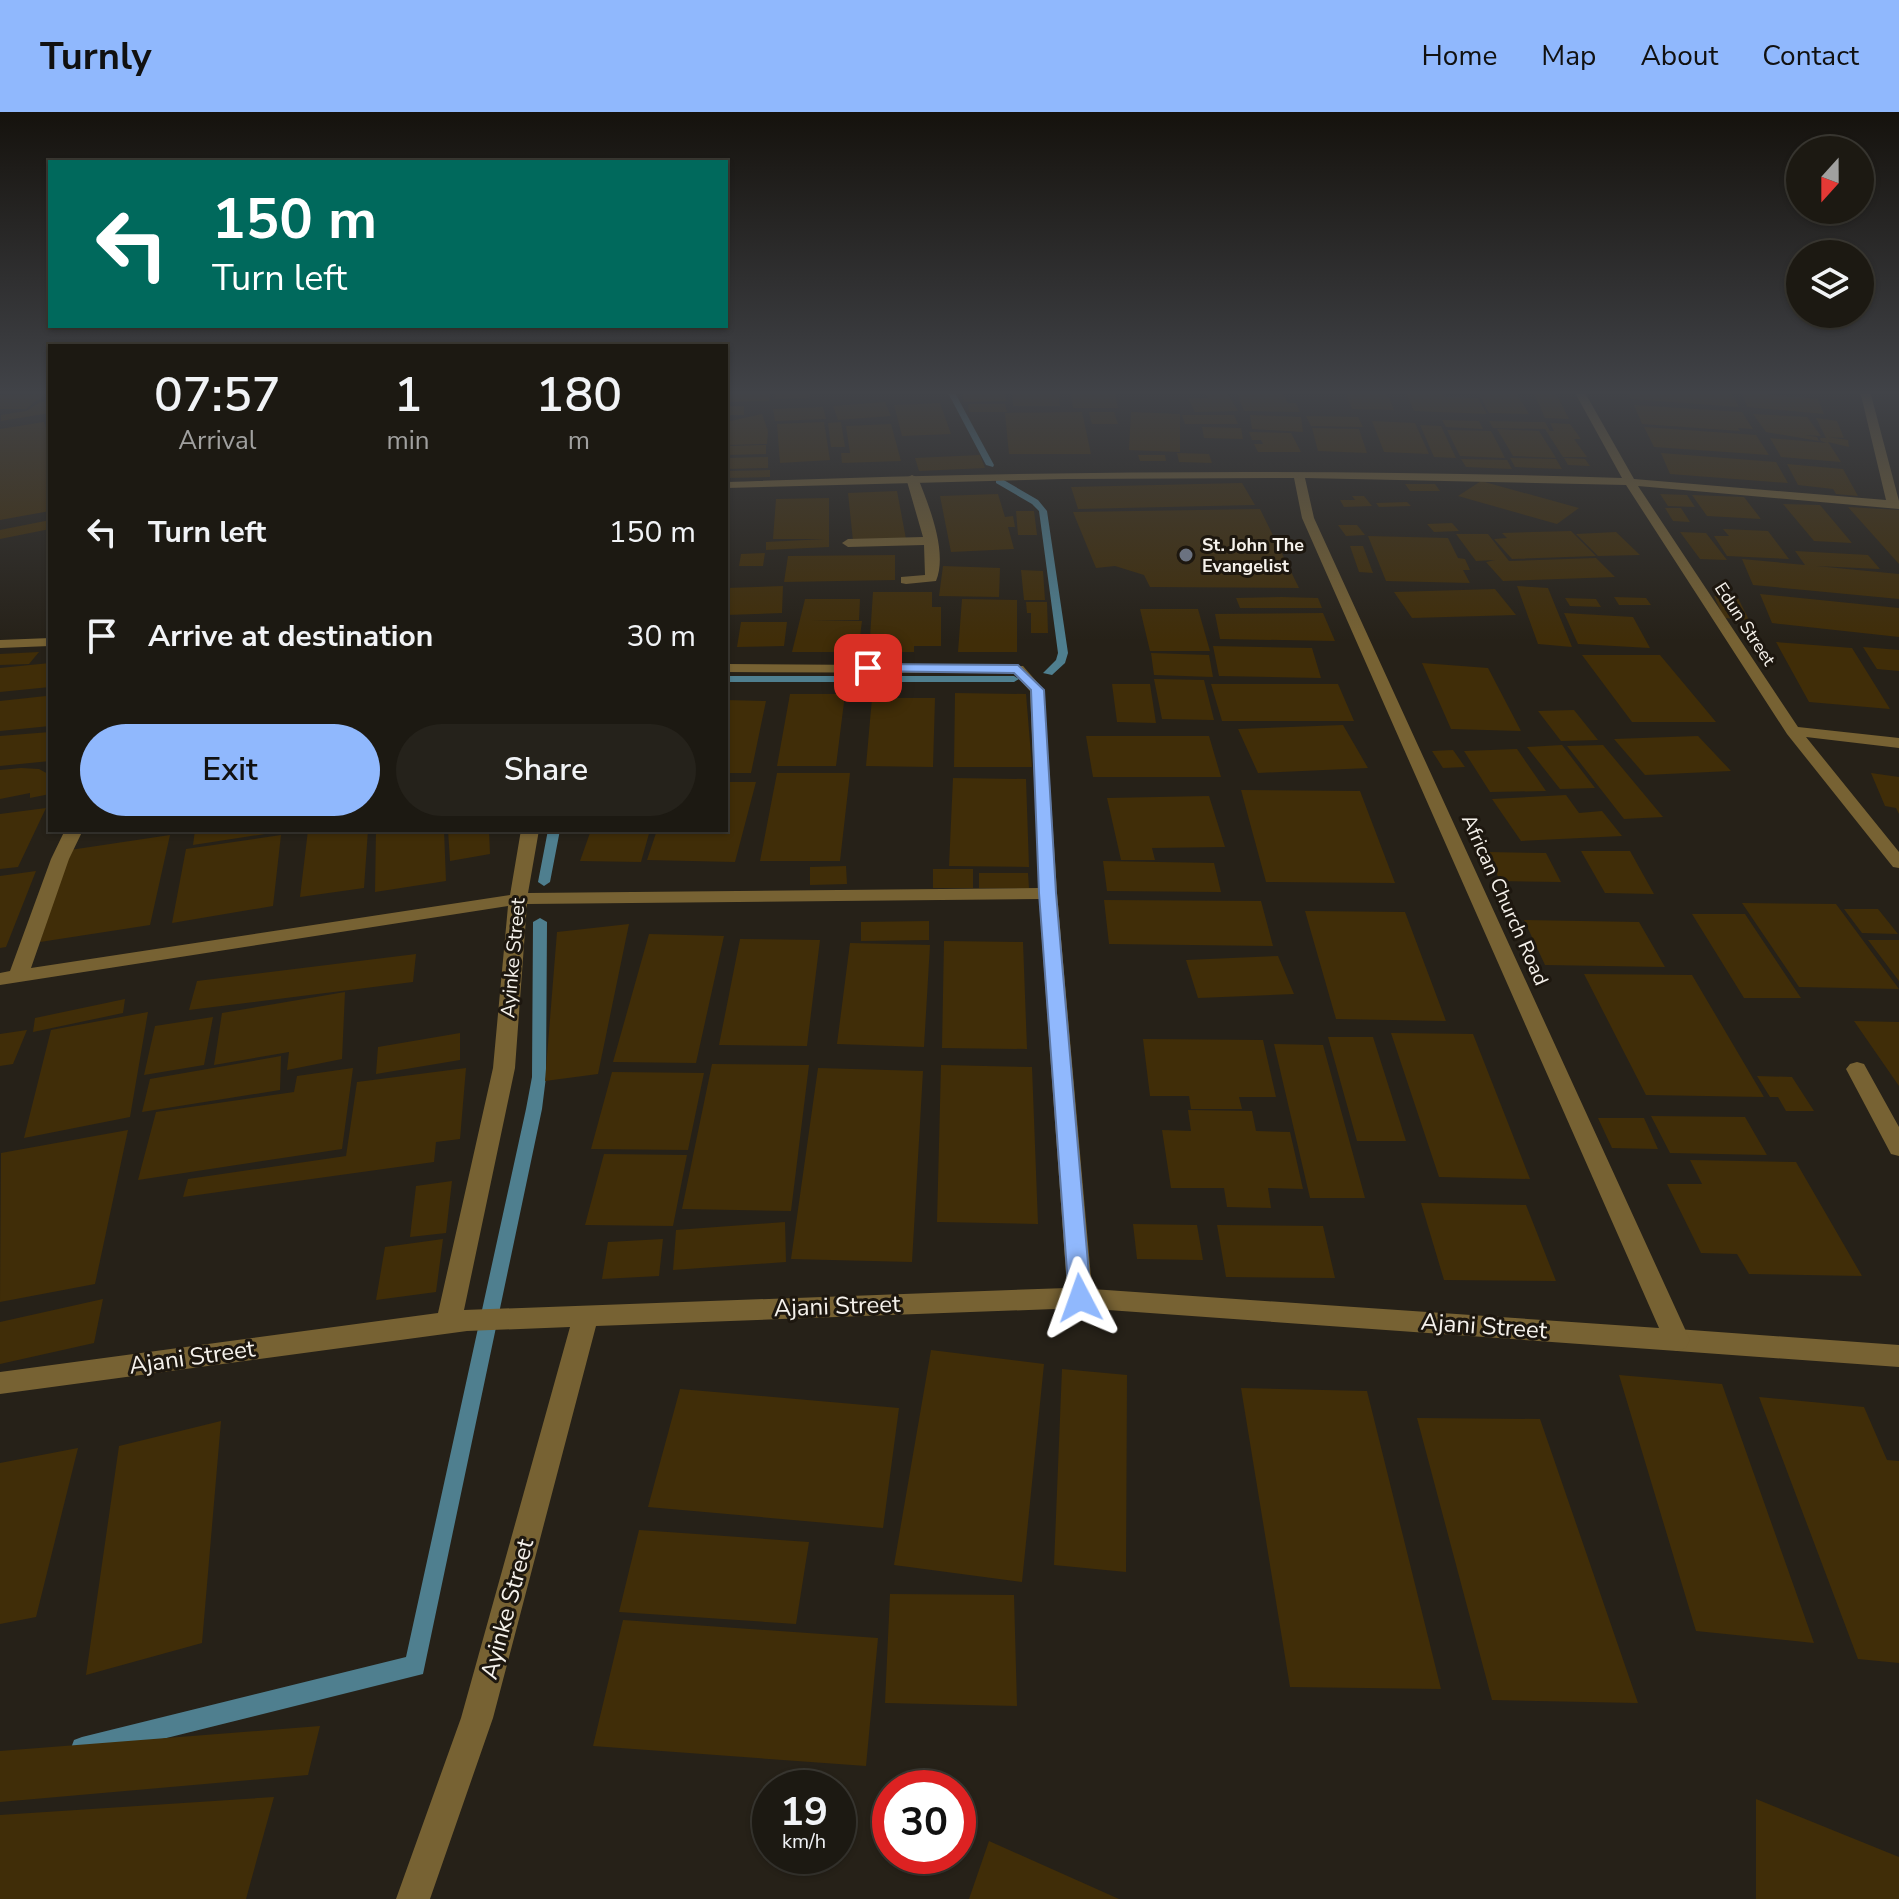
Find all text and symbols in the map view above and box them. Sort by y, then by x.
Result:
text: Turnly [40,31,152,82]
text: Home [1422,37,1497,75]
text: Map [1541,37,1596,75]
text: About [1640,37,1718,75]
text: Contact [1762,37,1859,75]
north arrow [1786,136,1874,224]
map controls [1786,136,1874,328]
text: 150 m [212,181,377,258]
icon: left [80,192,184,296]
button: layers [1786,240,1874,328]
text: Turn left [212,254,347,303]
text: 07:57 [154,362,281,428]
text: 1 [394,362,422,428]
text: 180 [536,362,622,428]
text: Arrival [178,423,256,458]
text: min [387,423,430,458]
text: m [568,423,590,458]
icon: left [80,510,124,554]
text: Turn left [148,512,266,553]
text: 150 m [609,512,696,553]
place label: St. John The Evangelist [1202,533,1304,578]
marker: St. John The Evangelist [1177,546,1195,564]
street label: Edun Street [1709,578,1781,671]
icon: arrive [80,614,124,658]
text: Arrive at destination [148,616,433,657]
text: 30 m [627,616,696,657]
pin [834,634,902,702]
icon: arrive [846,646,890,690]
button: Exit [80,724,380,816]
button: Share [396,724,696,816]
street label: African Church Road [1455,810,1555,990]
street label: Ayinke Street [494,896,532,1019]
position arrow [1038,1256,1122,1340]
street label: Ajani Street [773,1288,901,1324]
street label: Ajani Street [1420,1306,1549,1346]
street label: Ajani Street [127,1332,258,1382]
street label: Ayinke Street [473,1534,541,1683]
speed limit sign: 30 [872,1770,976,1874]
text: 19 [780,1785,828,1839]
text: km/h [782,1828,826,1855]

